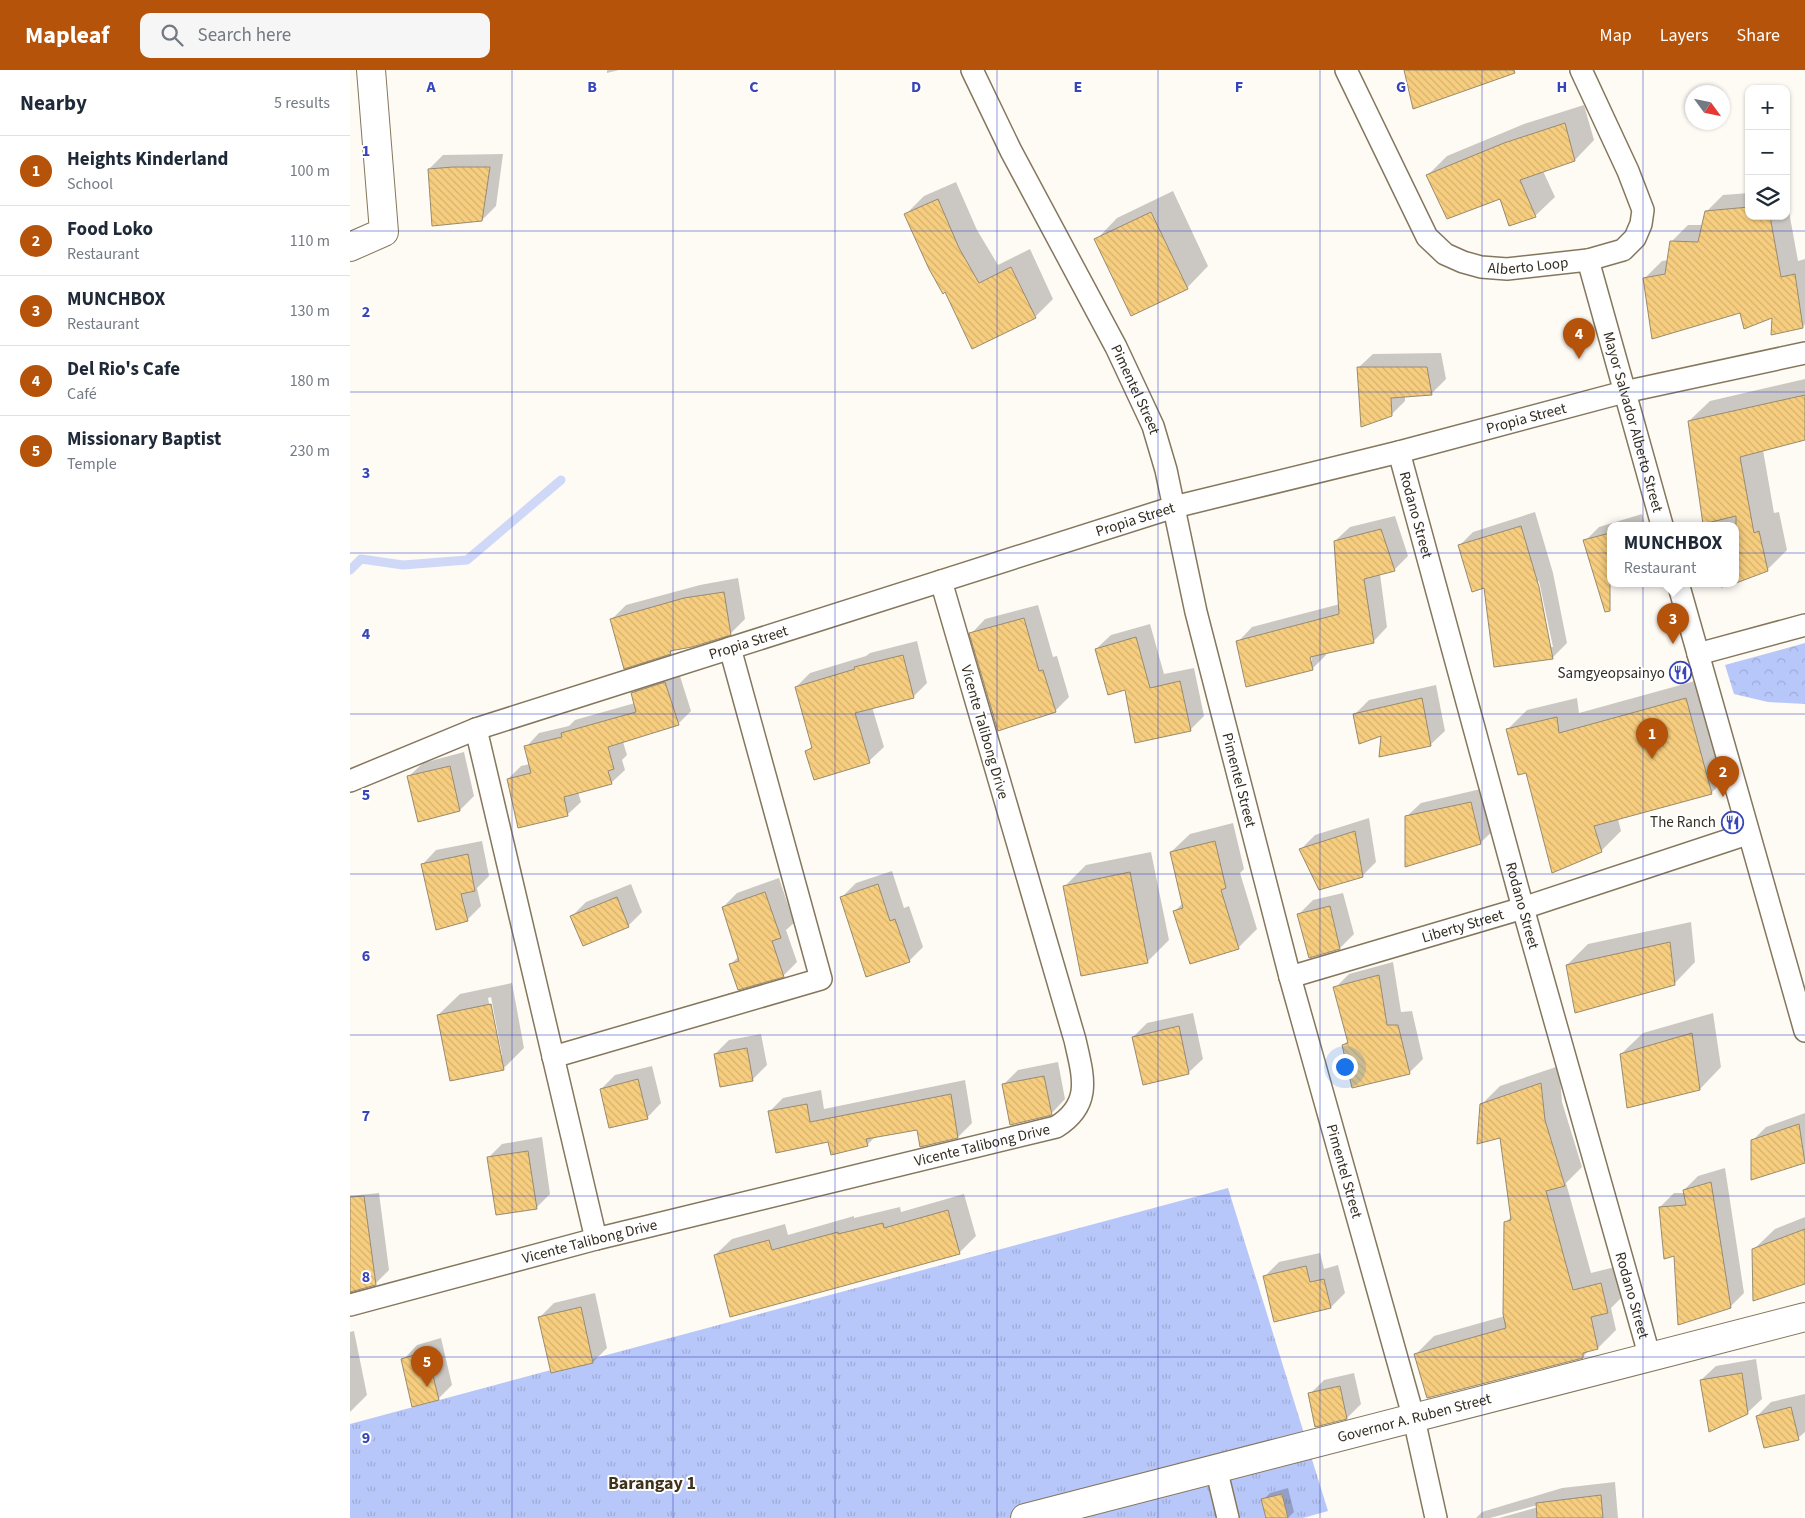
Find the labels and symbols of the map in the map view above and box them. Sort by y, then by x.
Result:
text: A [425,76,436,98]
text: B [587,76,597,98]
text: C [749,76,759,98]
text: D [911,76,921,98]
text: E [1074,76,1082,98]
text: F [1235,76,1243,98]
text: G [1396,76,1406,98]
text: H [1557,76,1567,98]
north arrow [1685,85,1730,130]
text: 1 [362,140,370,162]
street label: Alberto Loop [1487,252,1569,280]
text: 2 [362,301,370,323]
pin: 4 [1563,318,1595,359]
street label: Mayor Salvador Alberto Street [1597,329,1668,515]
street label: Pimentel Street [1105,341,1165,437]
street label: Propia Street [1484,398,1569,439]
text: 3 [362,462,370,484]
street label: Rodano Street [1394,469,1437,561]
street label: Propia Street [1093,497,1178,542]
pin: 3 [1657,603,1689,644]
street label: Propia Street [706,620,791,665]
text: 4 [362,623,371,645]
restaurant icon: Samgyeopsainyo [1669,661,1693,685]
street label: Vicente Talibong Drive [955,663,1014,802]
place label: Samgyeopsainyo [1558,663,1665,684]
pin: 1 [1636,718,1668,759]
street label: Pimentel Street [1217,731,1261,830]
pin: 2 [1707,756,1739,797]
text: 5 [362,784,370,806]
restaurant icon: The Ranch [1720,810,1744,834]
place label: The Ranch [1650,812,1716,833]
street label: Rodano Street [1500,860,1544,952]
street label: Liberty Street [1419,904,1506,948]
text: 6 [362,945,370,967]
your location [1332,1054,1358,1080]
text: 7 [362,1105,370,1127]
street label: Vicente Talibong Drive [912,1119,1052,1172]
street label: Pimentel Street [1321,1122,1367,1221]
street label: Vicente Talibong Drive [520,1214,660,1269]
street label: Rodano Street [1610,1250,1654,1341]
text: 8 [362,1266,370,1288]
pin: 5 [411,1346,443,1387]
street label: Governor A. Ruben Street [1335,1388,1493,1448]
text: 9 [362,1427,370,1449]
district label: Barangay 1 [608,1471,696,1496]

